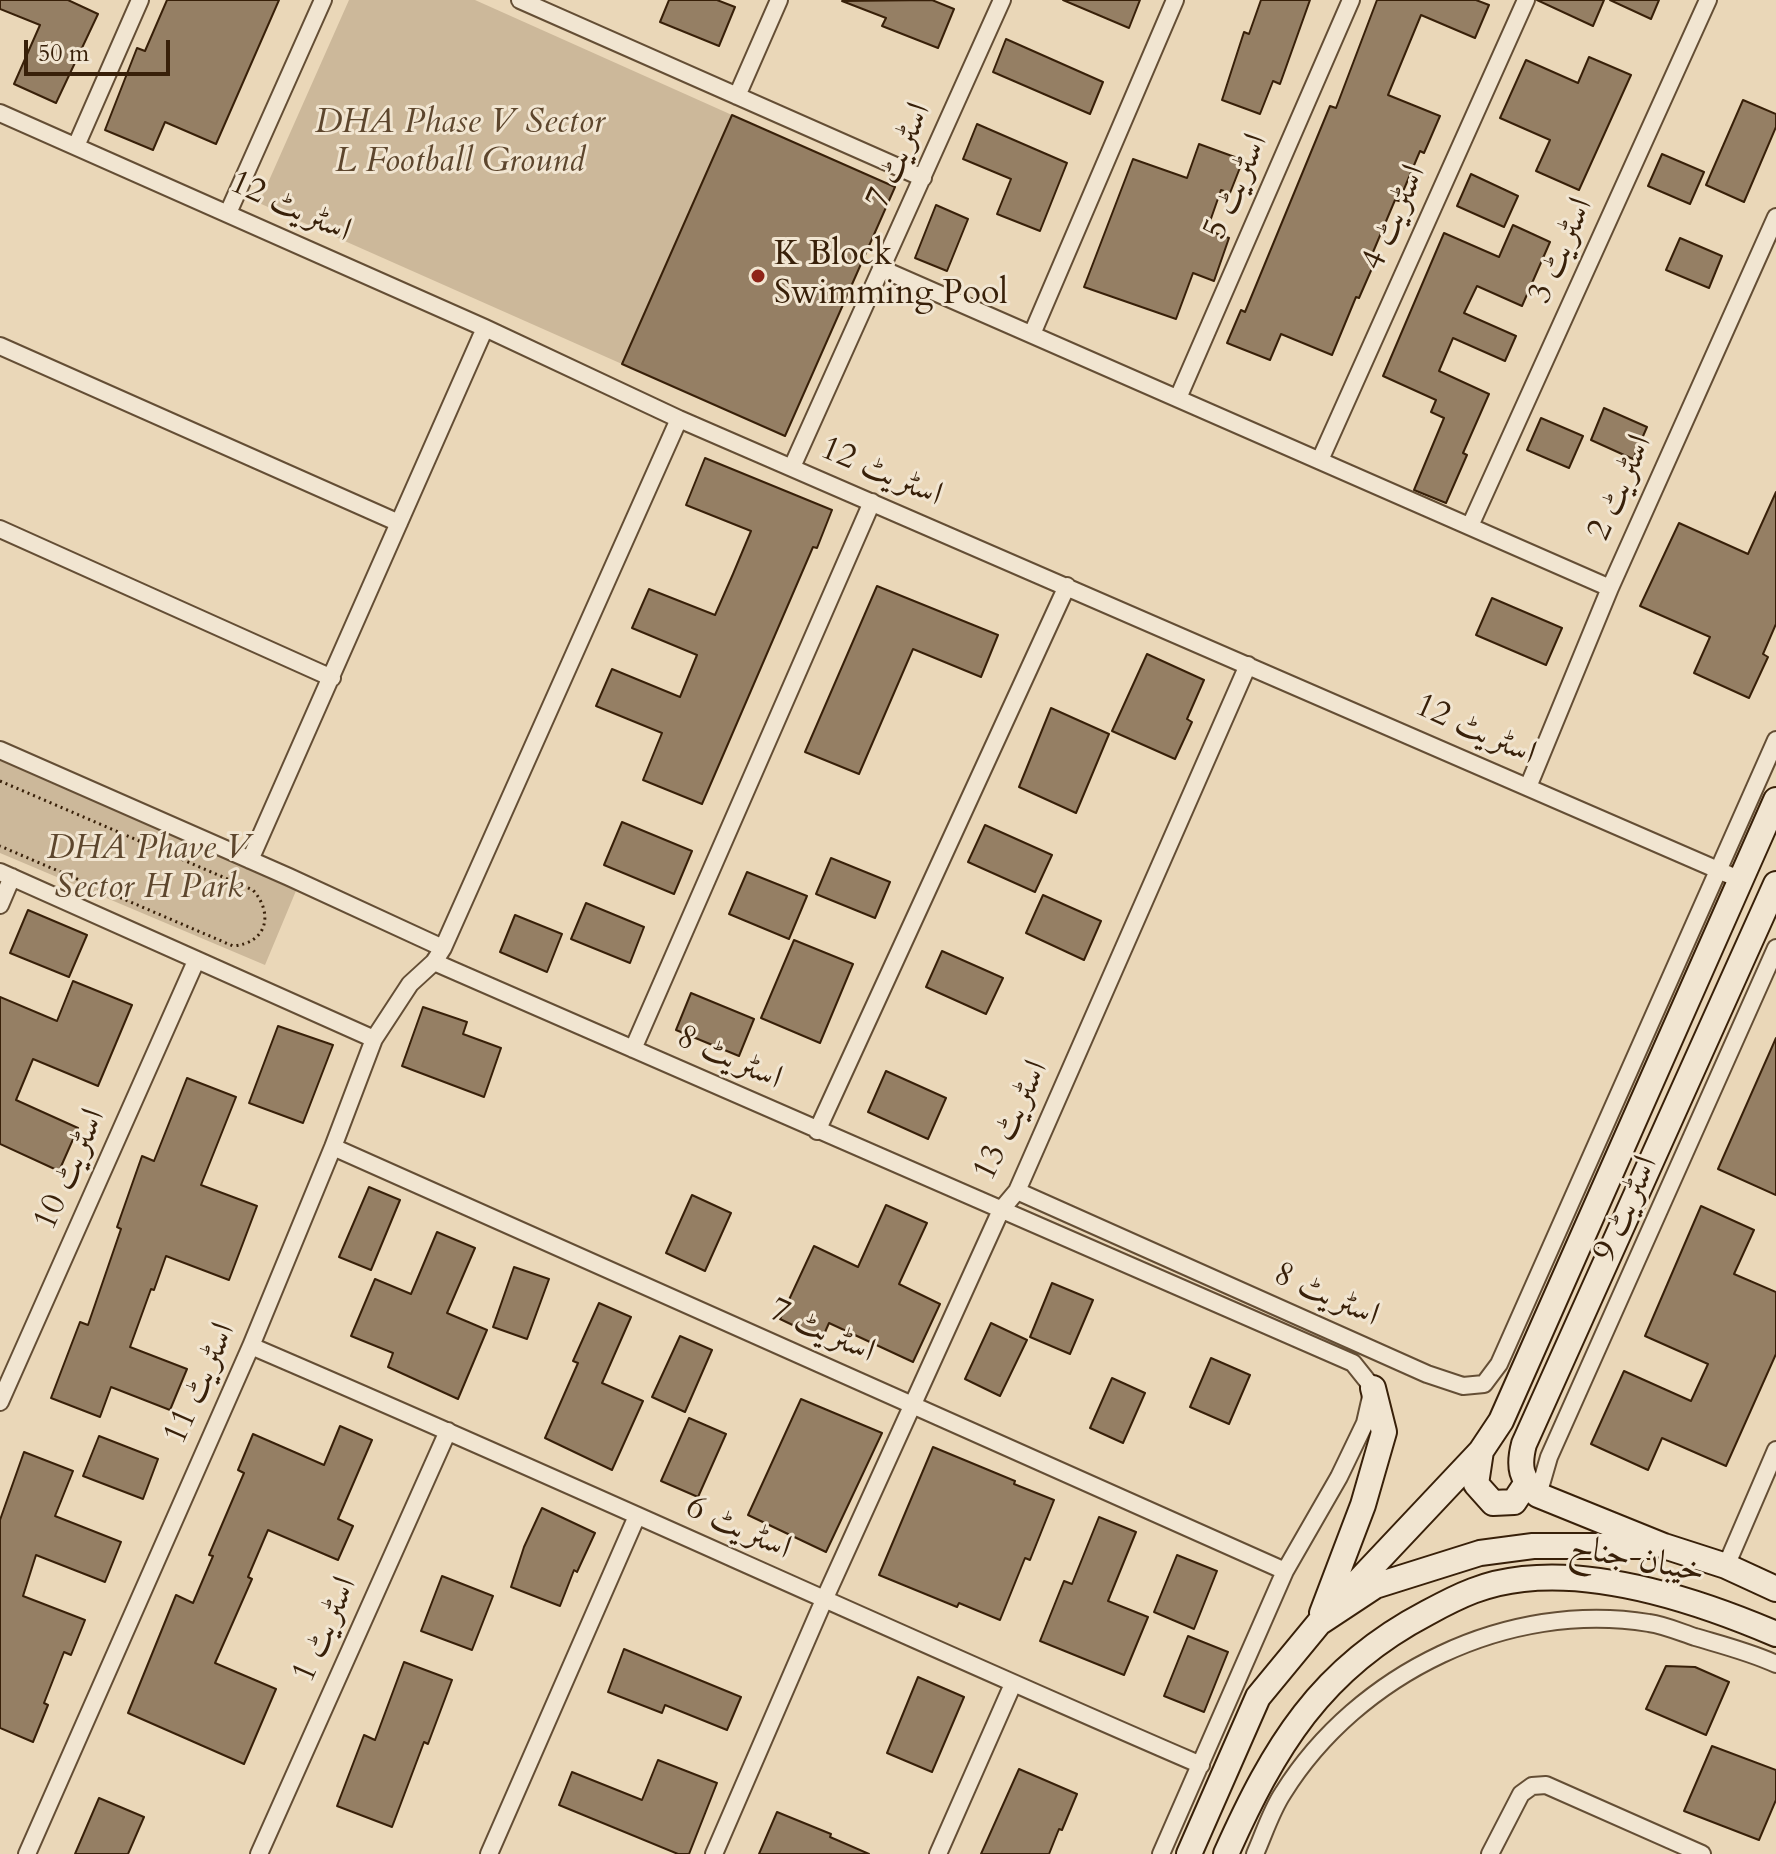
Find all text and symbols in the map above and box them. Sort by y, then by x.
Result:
scale bar [28,24,174,74]
text: 50 m [38,37,89,70]
street label: اسٹریٹ 7 [859,97,941,215]
park label: DHA Phase V Sector L Football Ground [315,104,605,184]
street label: اسٹریٹ 5 [1196,128,1278,246]
street label: اسٹریٹ 4 [1354,159,1436,277]
street label: اسٹریٹ 12 [223,163,357,253]
street label: اسٹریٹ 3 [1521,192,1603,310]
place label: K Block Swimming Pool [774,236,1008,316]
marker: K Block Swimming Pool [749,267,767,285]
street label: اسٹریٹ 12 [814,429,948,517]
street label: اسٹریٹ 2 [1580,429,1662,547]
street label: اسٹریٹ 12 [1408,686,1542,776]
park label: DHA Phave V Sector H Park [47,830,251,910]
street label: اسٹریٹ 8 [670,1018,788,1100]
street label: اسٹریٹ 13 [966,1054,1058,1188]
street label: اسٹریٹ 10 [26,1103,116,1237]
street label: اسٹریٹ 9 [1586,1150,1668,1268]
street label: اسٹریٹ 8 [1267,1255,1385,1337]
street label: اسٹریٹ 7 [763,1291,881,1373]
street label: اسٹریٹ 11 [156,1317,246,1451]
street label: اسٹریٹ 6 [679,1488,797,1570]
street label: خیبان جناح [1566,1528,1708,1594]
street label: اسٹریٹ 1 [285,1571,367,1689]

